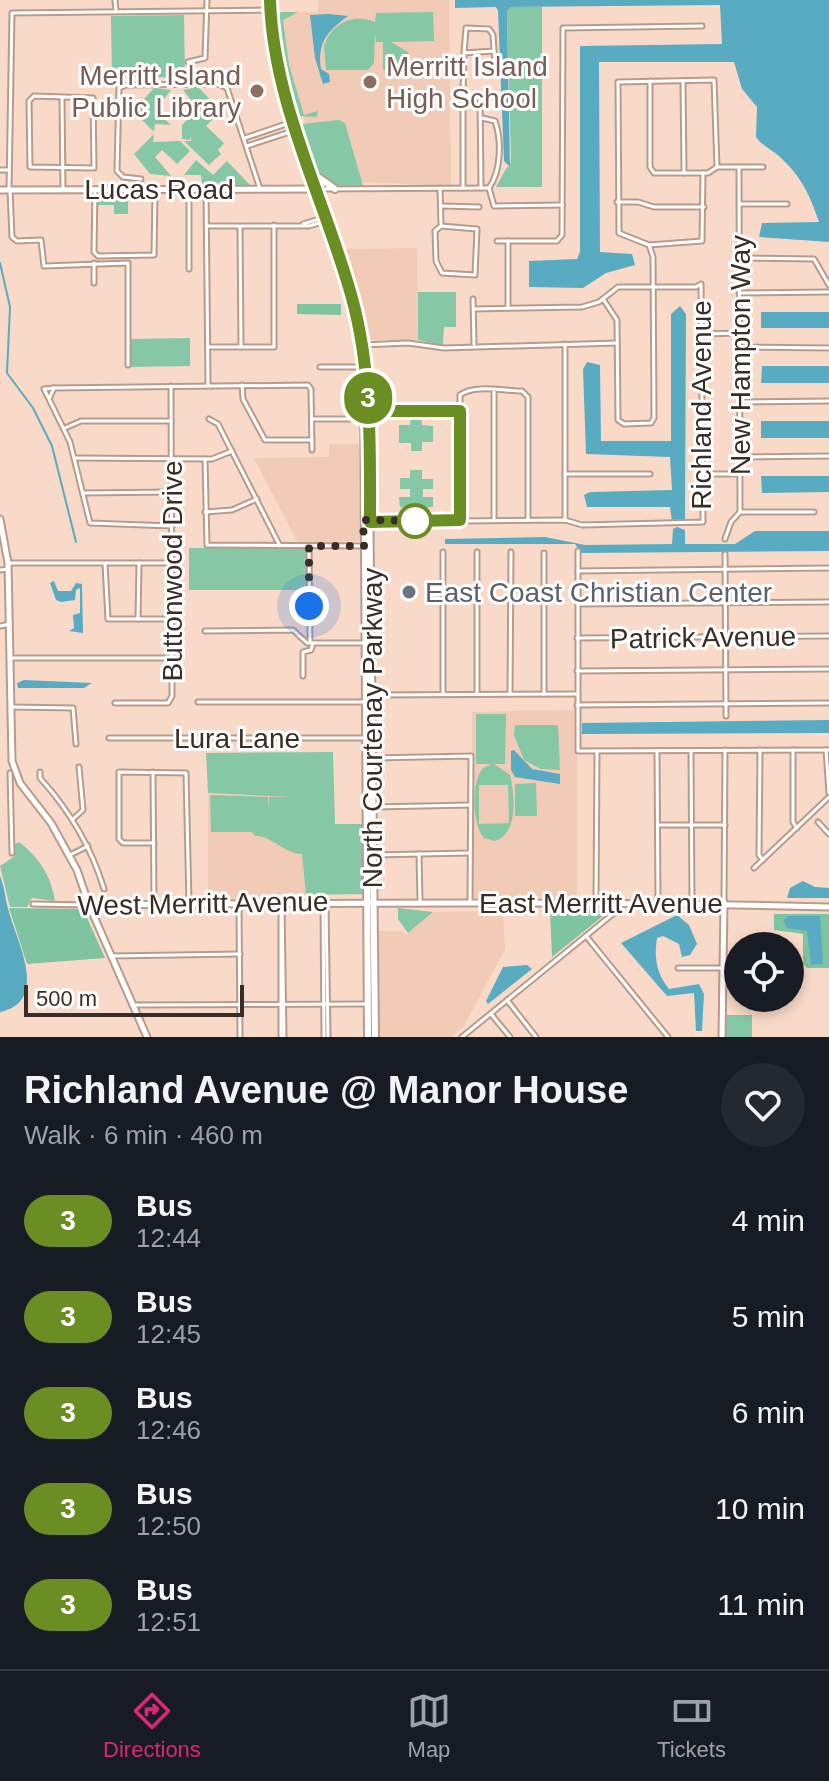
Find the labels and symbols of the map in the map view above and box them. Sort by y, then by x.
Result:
place label: Merritt Island High School [386,51,548,114]
place label: Merritt Island Public Library [71,60,241,123]
marker: Merritt Island High School [361,73,379,91]
marker: Merritt Island Public Library [248,82,266,100]
street label: Lucas Road [84,174,234,205]
street label: New Hampton Way [725,235,756,475]
street label: Richland Avenue [686,300,717,510]
line badge: 3 [342,372,394,424]
street label: Buttonwood Drive [157,460,188,682]
unlabelled marker [398,504,432,538]
street label: North Courtenay Parkway [357,568,388,888]
place label: East Coast Christian Center [425,577,772,608]
marker: East Coast Christian Center [400,583,418,601]
your location [289,586,329,626]
street label: Patrick Avenue [610,620,796,655]
street label: Lura Lane [174,723,300,754]
street label: West Merritt Avenue [77,886,329,921]
street label: East Merritt Avenue [479,888,723,919]
scale bar [24,981,244,1017]

